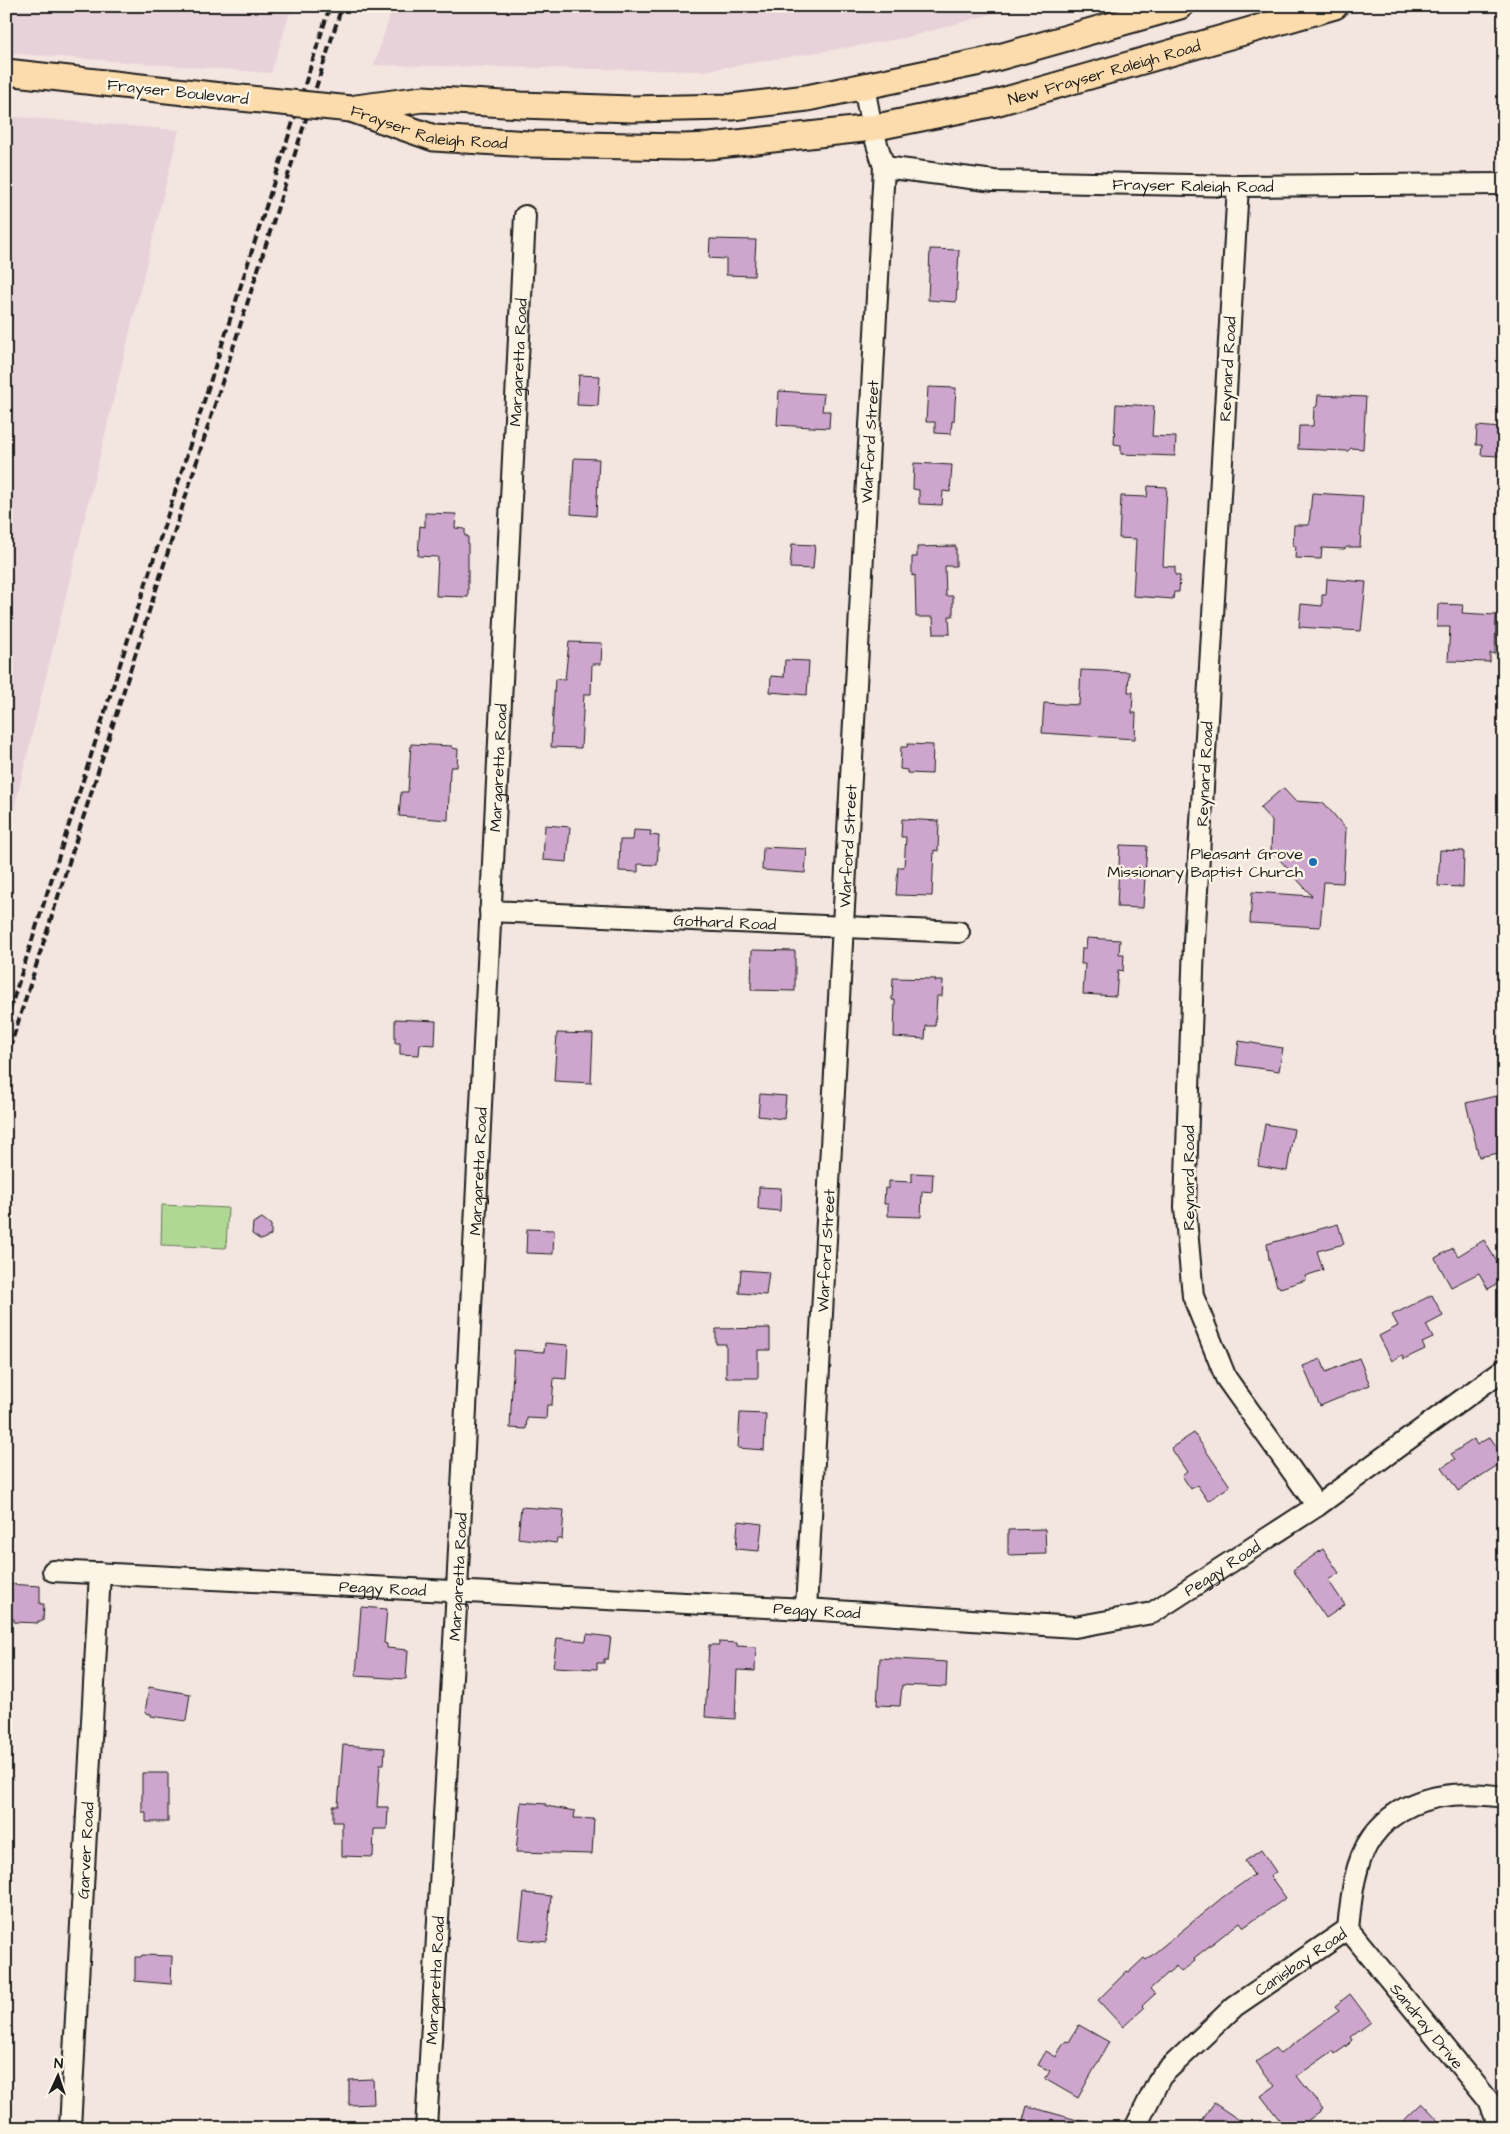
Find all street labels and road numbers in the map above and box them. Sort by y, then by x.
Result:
street label: New Frayser Raleigh Road [1005,35,1203,111]
street label: Frayser Boulevard [106,74,250,111]
street label: Frayser Raleigh Road [347,100,508,155]
street label: Frayser Raleigh Road [1112,173,1274,199]
street label: Margaretta Road [505,298,533,427]
street label: Reynard Road [1214,316,1243,422]
street label: Warford Street [856,379,884,504]
street label: Margaretta Road [485,703,513,833]
street label: Reynard Road [1191,721,1220,827]
street label: Warford Street [834,783,863,908]
street label: Gothard Road [673,909,777,936]
street label: Margaretta Road [465,1107,493,1236]
street label: Reynard Road [1178,1125,1201,1231]
street label: Warford Street [812,1188,841,1313]
street label: Margaretta Road [444,1512,473,1642]
street label: Peggy Road [1180,1536,1265,1602]
street label: Peggy Road [338,1575,427,1602]
street label: Peggy Road [773,1597,861,1625]
street label: Garver Road [72,1801,100,1899]
street label: Margaretta Road [421,1916,450,2045]
street label: Canisbay Road [1250,1923,1351,2002]
street label: Sandray Drive [1385,1979,1469,2074]

